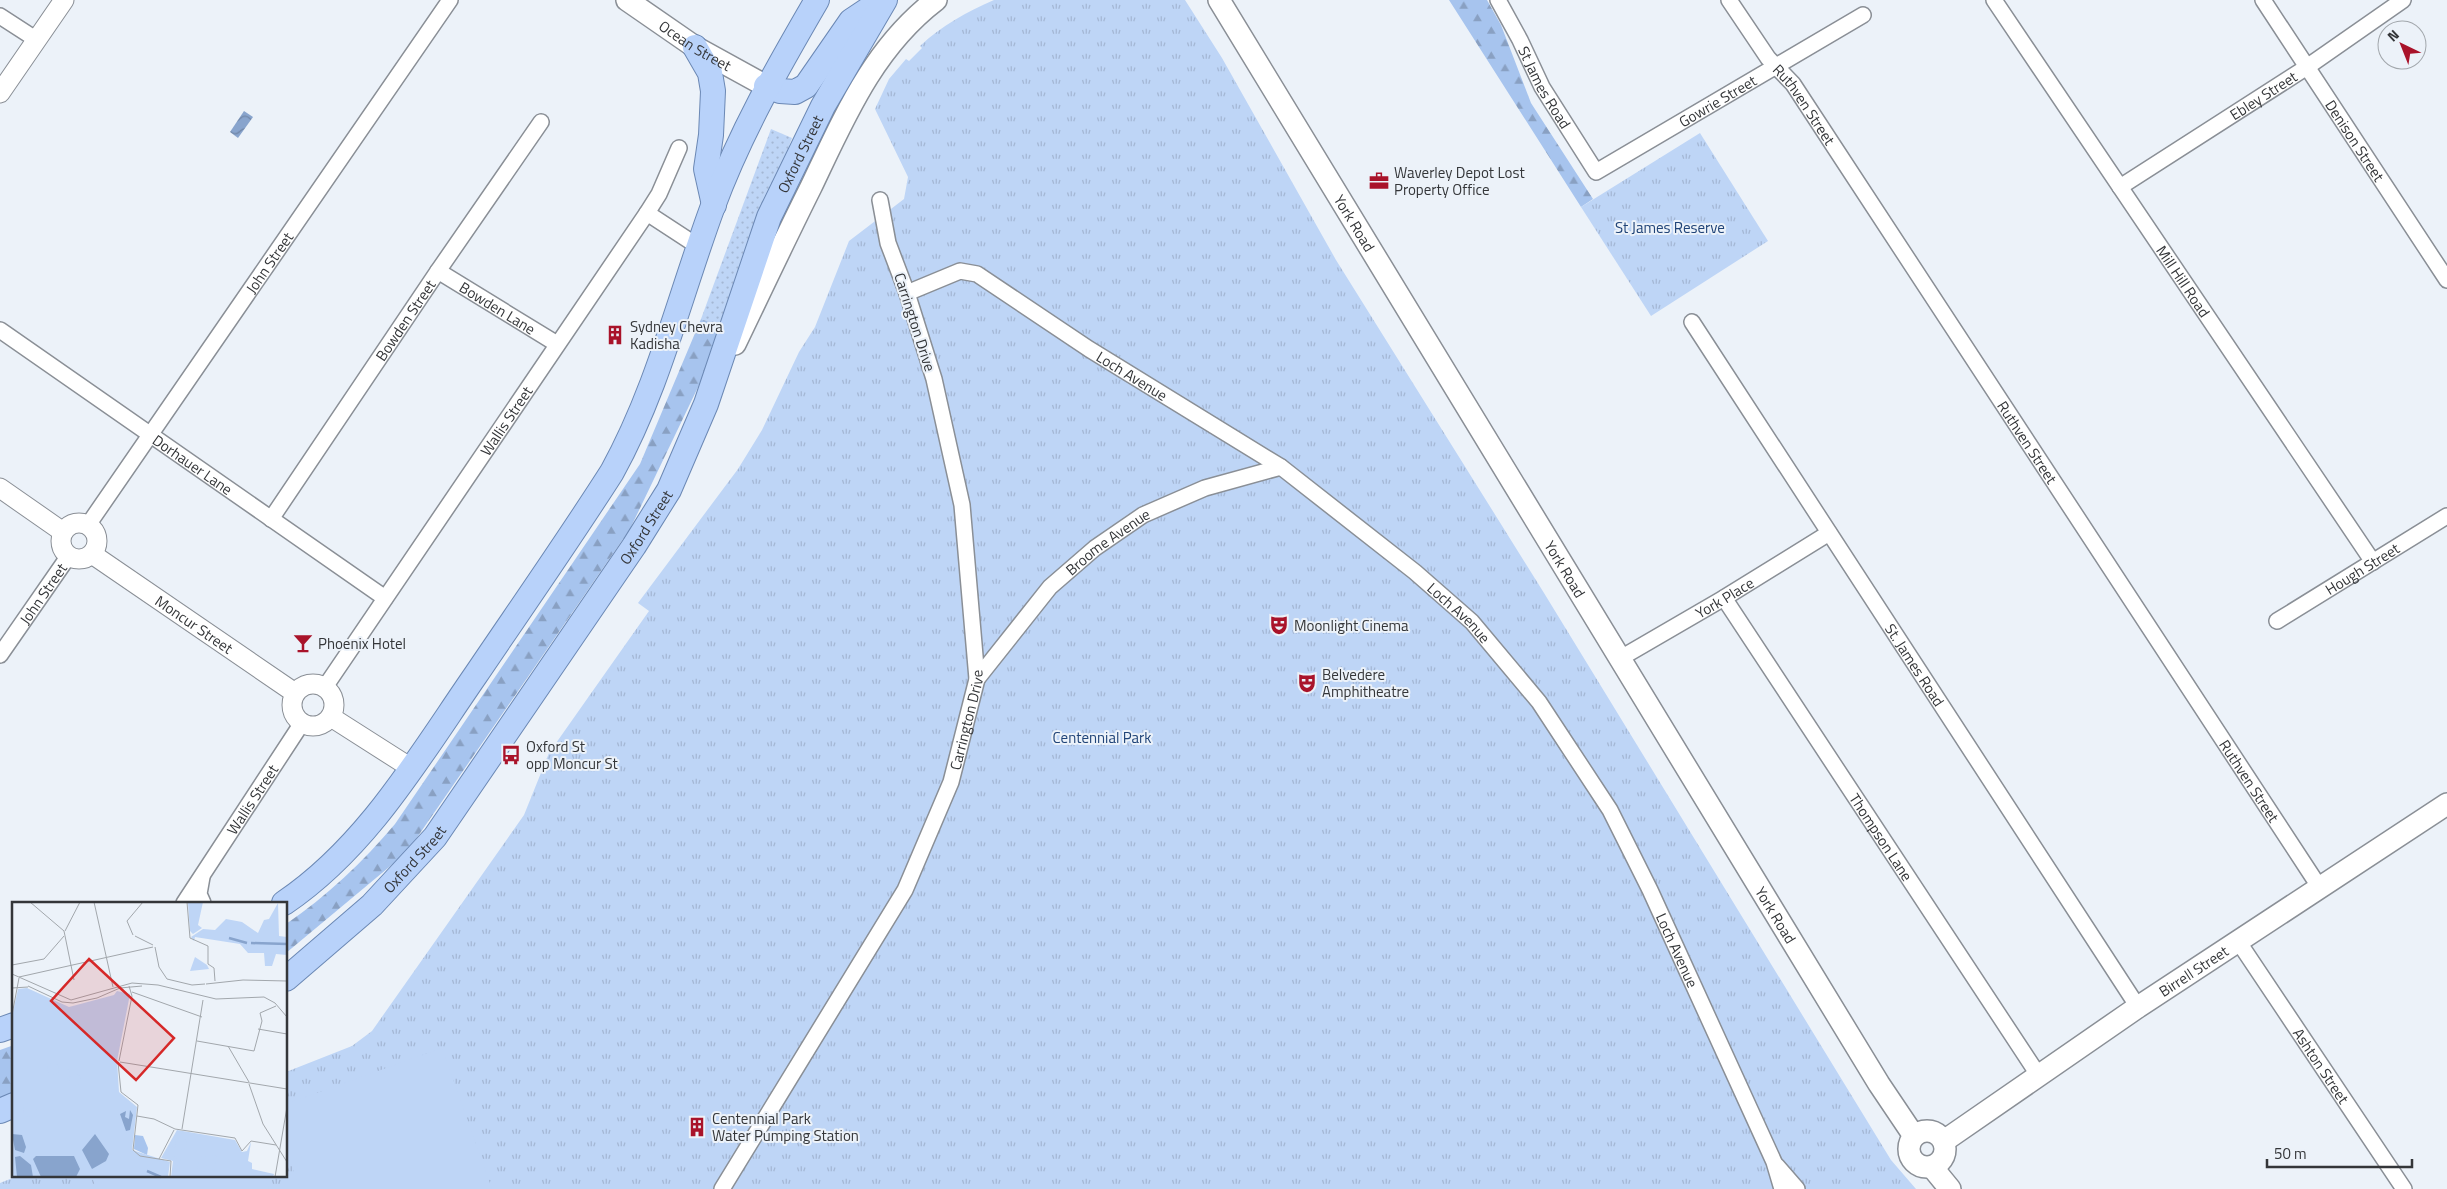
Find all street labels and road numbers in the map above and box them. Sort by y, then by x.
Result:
street label: Ocean Street [654,14,736,77]
street label: St James Road [1513,42,1577,133]
street label: Ruthven Street [1768,58,1842,150]
street label: Ebley Street [2225,64,2302,125]
street label: Gowrie Street [1674,68,1761,133]
street label: Denison Street [2320,95,2391,186]
street label: Oxford Street [771,110,829,197]
street label: York Road [1328,190,1381,256]
street label: John Street [240,226,299,298]
street label: Mill Hill Road [2151,241,2216,322]
street label: Carrington Drive [888,270,942,374]
street label: Bowden Street [369,274,441,365]
street label: Bowden Lane [455,275,540,340]
street label: Loch Avenue [1092,345,1172,406]
street label: Wallis Street [474,381,538,460]
street label: Ruthven Street [1992,396,2064,489]
street label: Dorhauer Lane [148,428,238,500]
street label: Oxford Street [613,485,678,569]
street label: Broome Avenue [1060,502,1153,580]
street label: York Road [1539,536,1592,602]
street label: Hough Street [2320,536,2404,600]
street label: John Street [13,557,73,629]
street label: York Place [1691,571,1758,624]
street label: Loch Avenue [1422,577,1496,648]
street label: Moncur Street [151,589,239,659]
street label: St. James Road [1880,619,1951,711]
street label: Carrington Drive [943,669,989,772]
street label: Ruthven Street [2214,735,2286,827]
street label: Wallis Street [220,759,284,839]
street label: Thompson Lane [1844,788,1919,885]
street label: Oxford Street [377,820,452,898]
street label: York Road [1750,882,1802,948]
street label: Loch Avenue [1650,909,1704,991]
street label: Birrell Street [2154,939,2233,1002]
street label: Ashton Street [2288,1023,2356,1109]

